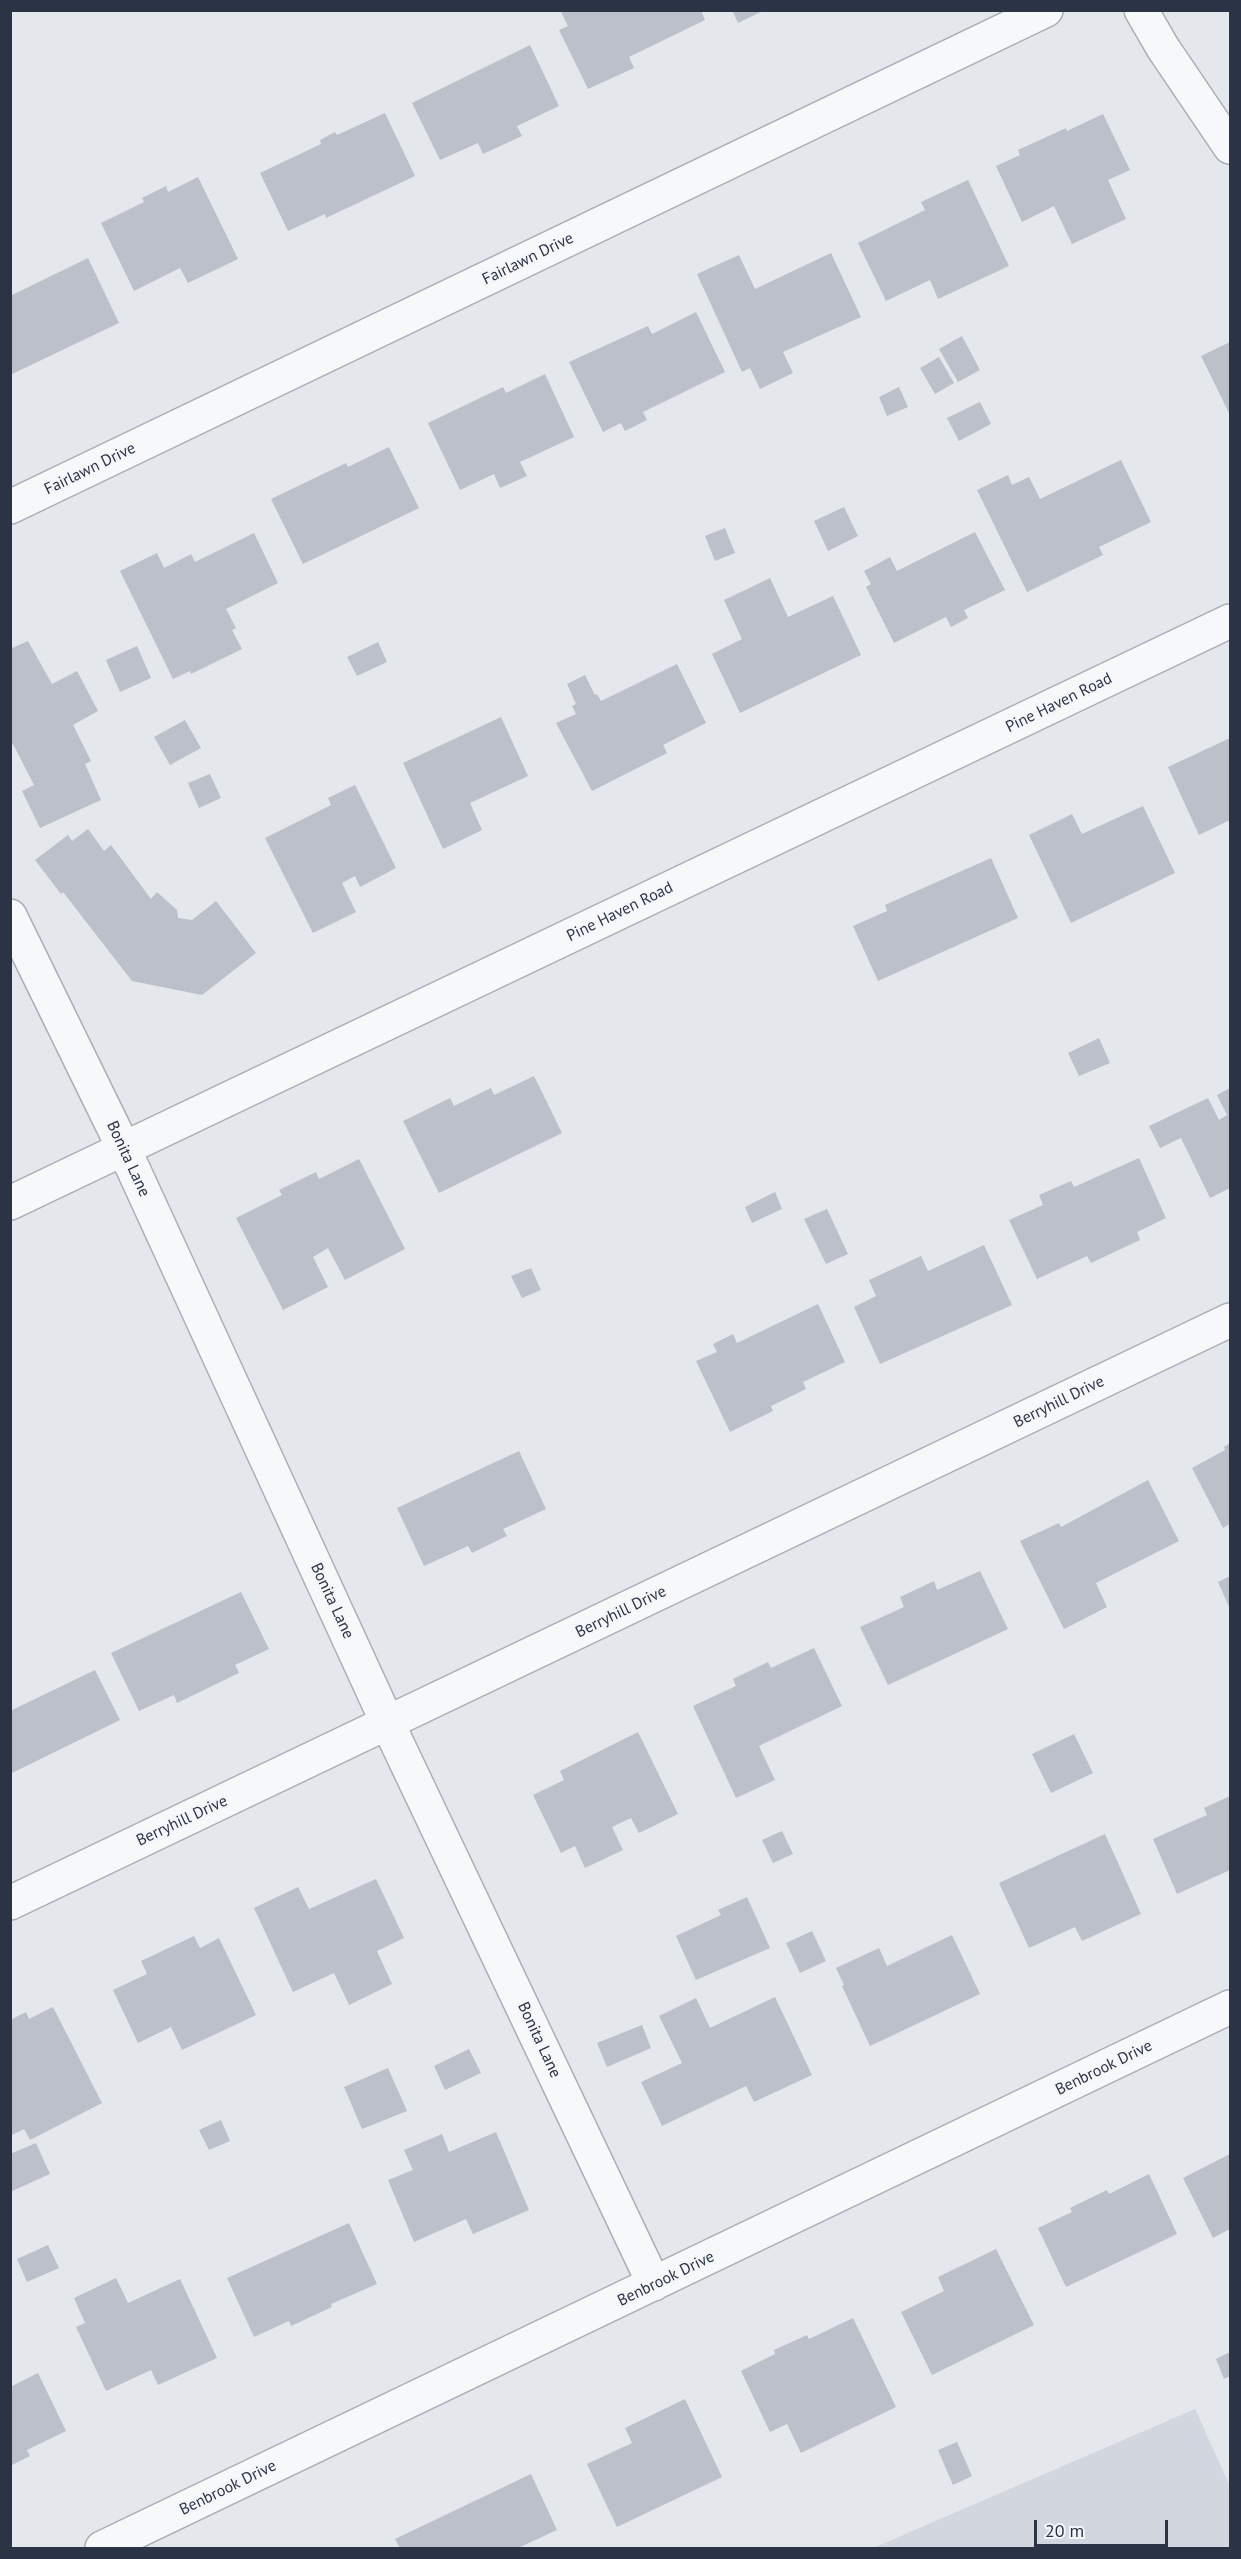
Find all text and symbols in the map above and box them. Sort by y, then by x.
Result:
street label: Fairlawn Drive [479,229,577,289]
street label: Fairlawn Drive [41,439,139,499]
street label: Pine Haven Road [1003,669,1115,737]
street label: Pine Haven Road [564,878,676,946]
street label: Bonita Lane [102,1118,154,1200]
street label: Berryhill Drive [1011,1372,1107,1432]
street label: Bonita Lane [306,1560,358,1642]
street label: Berryhill Drive [573,1582,669,1642]
street label: Berryhill Drive [133,1792,231,1850]
street label: Bonita Lane [513,1999,565,2081]
street label: Benbrook Drive [1052,2036,1156,2100]
street label: Benbrook Drive [614,2247,718,2311]
street label: Benbrook Drive [176,2456,280,2520]
scale bar [1037,2508,1170,2546]
text: 20 m [1045,2519,1084,2542]

